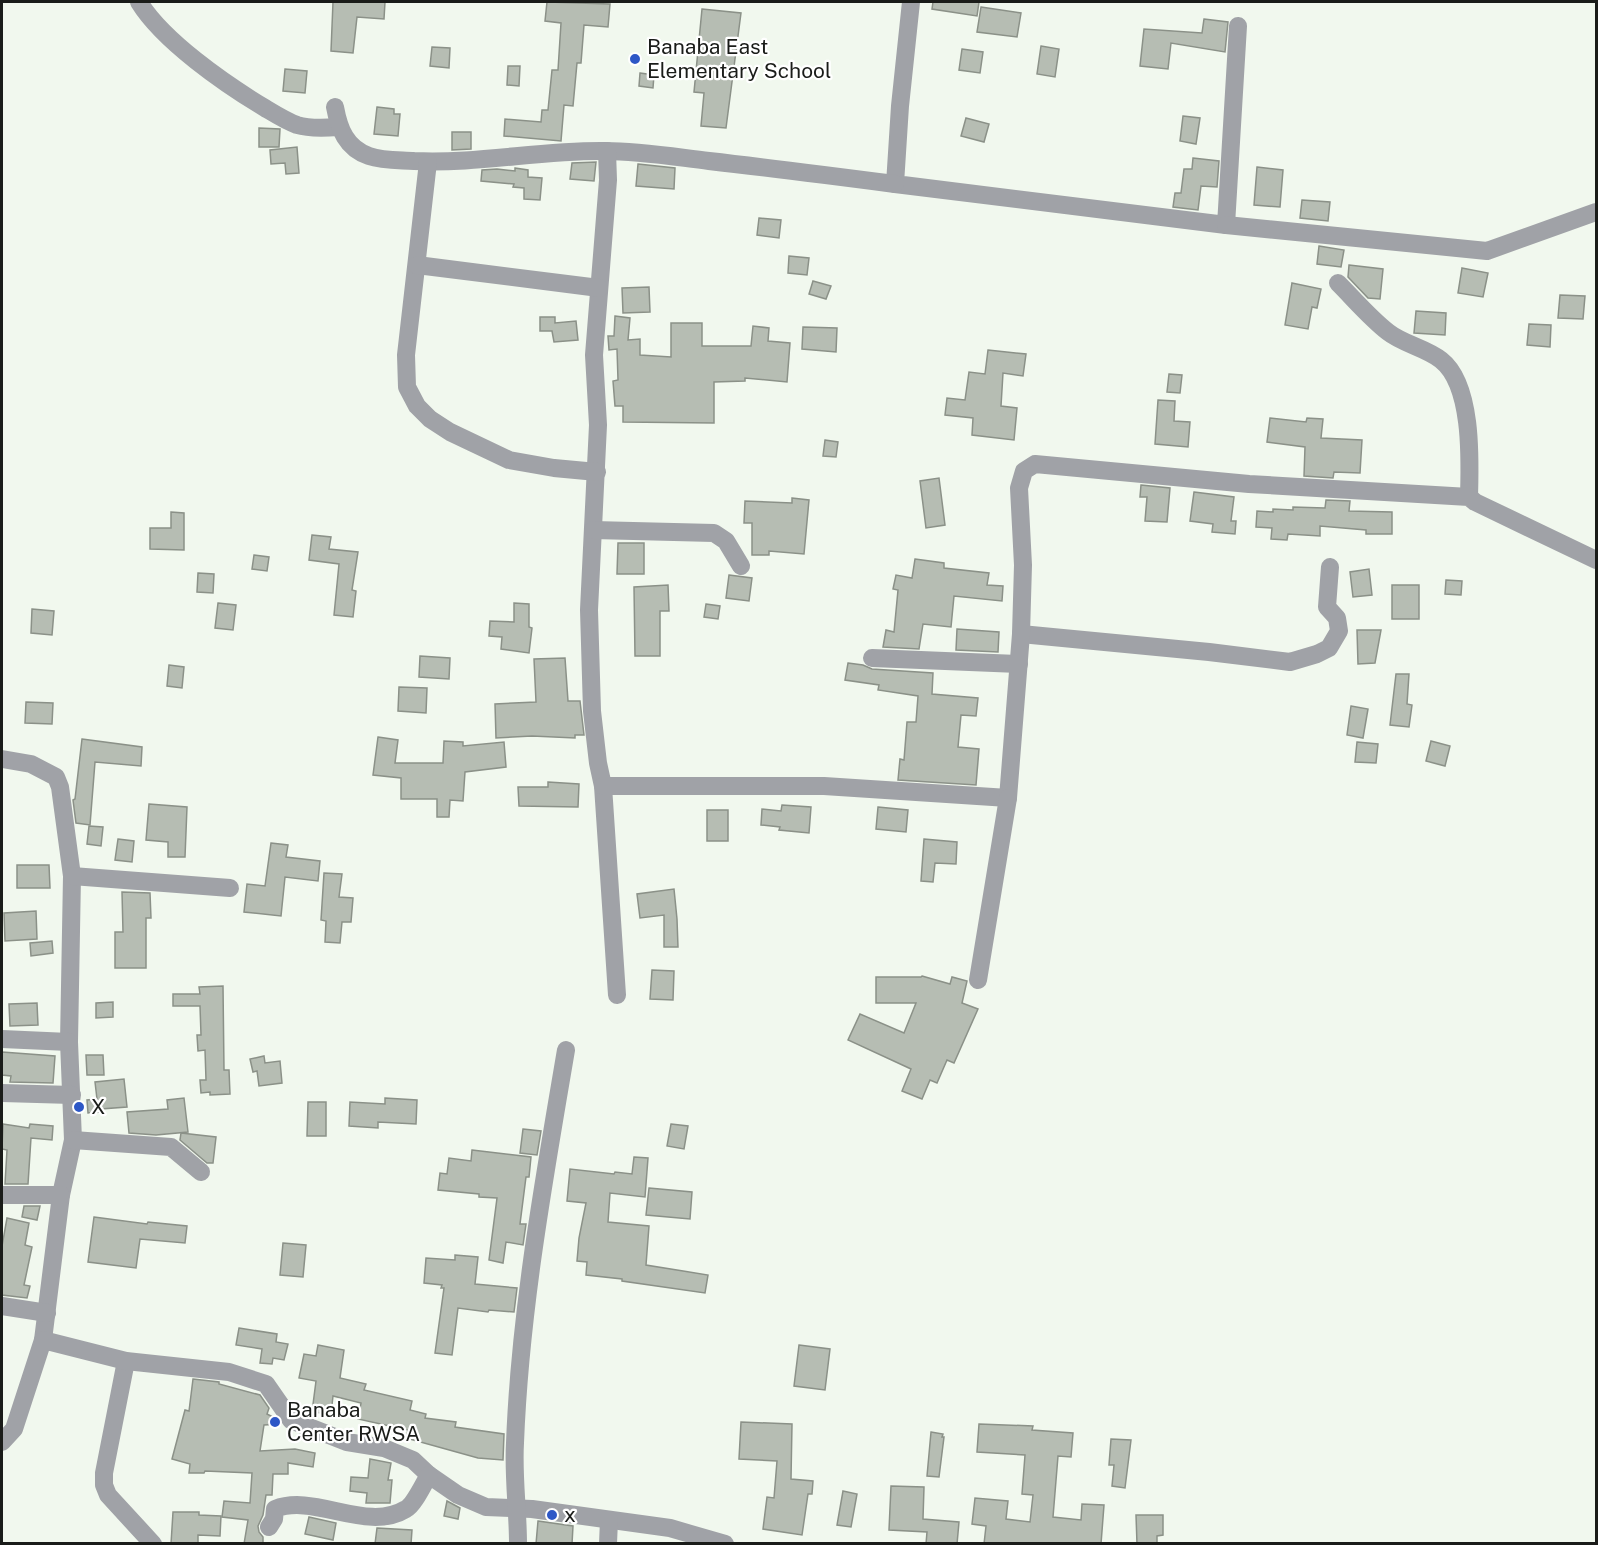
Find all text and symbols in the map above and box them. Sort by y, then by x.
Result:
place label: Banaba East Elementary School [647,34,831,83]
marker: Banaba East Elementary School [628,52,642,66]
place label: X [91,1094,105,1119]
marker: X [72,1100,86,1114]
place label: Banaba Center RWSA [287,1397,420,1446]
marker: Banaba Center RWSA [268,1415,282,1429]
place label: x [564,1502,576,1527]
marker: x [545,1508,559,1522]

